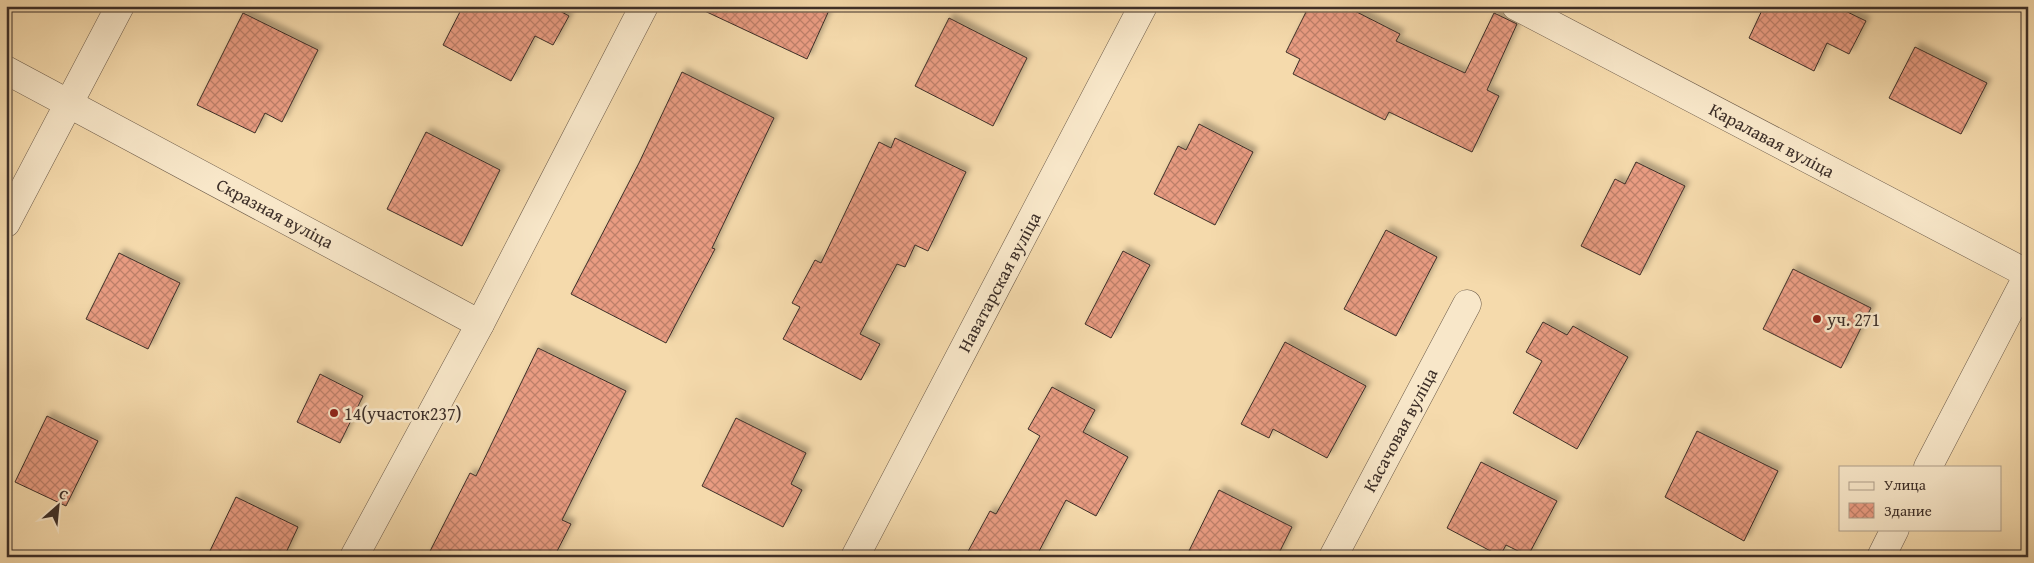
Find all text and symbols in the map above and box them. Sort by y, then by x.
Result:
street label: Каралавая вуліца [1705,96,1840,185]
street label: Скразная вуліца [212,171,339,255]
street label: Наватарская вуліца [951,207,1048,357]
place label: уч. 271 [1826,306,1880,333]
marker: уч. 271 [1811,313,1823,325]
street label: Касачовая вуліца [1356,363,1444,497]
place label: 14(участок237) [344,400,462,427]
marker: 14(участок237) [328,407,340,419]
legend [1839,466,2002,530]
text: Улица [1884,474,1927,495]
north arrow [32,480,82,530]
text: С [56,484,72,505]
text: Здание [1884,500,1932,521]

